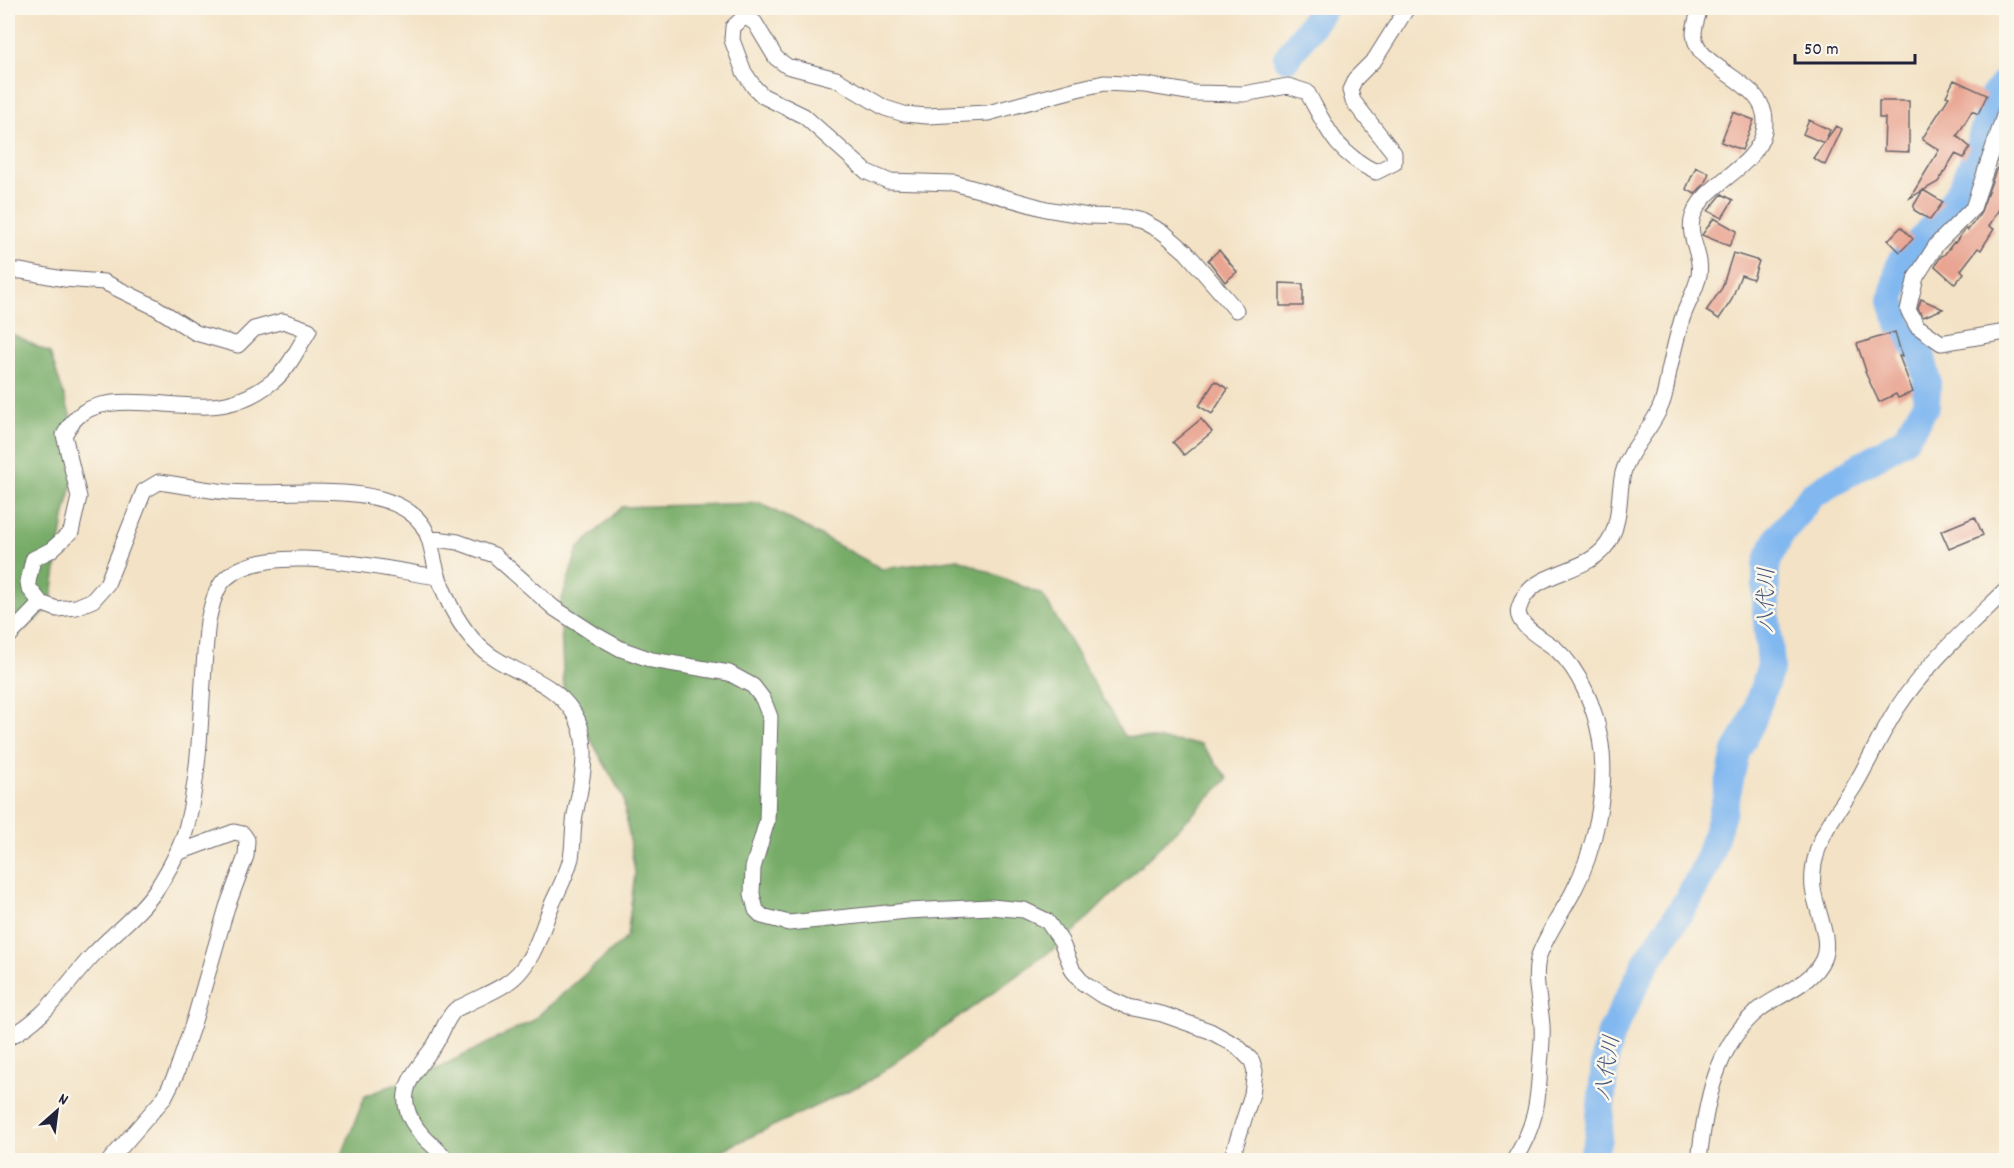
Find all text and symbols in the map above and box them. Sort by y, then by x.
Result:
scale bar [1795,27,1915,65]
text: 50 m [1804,38,1839,63]
water label: 八代川 [1752,567,1784,633]
water label: 八代川 [1589,1033,1629,1103]
north arrow [27,1081,87,1141]
text: N [54,1088,72,1112]

